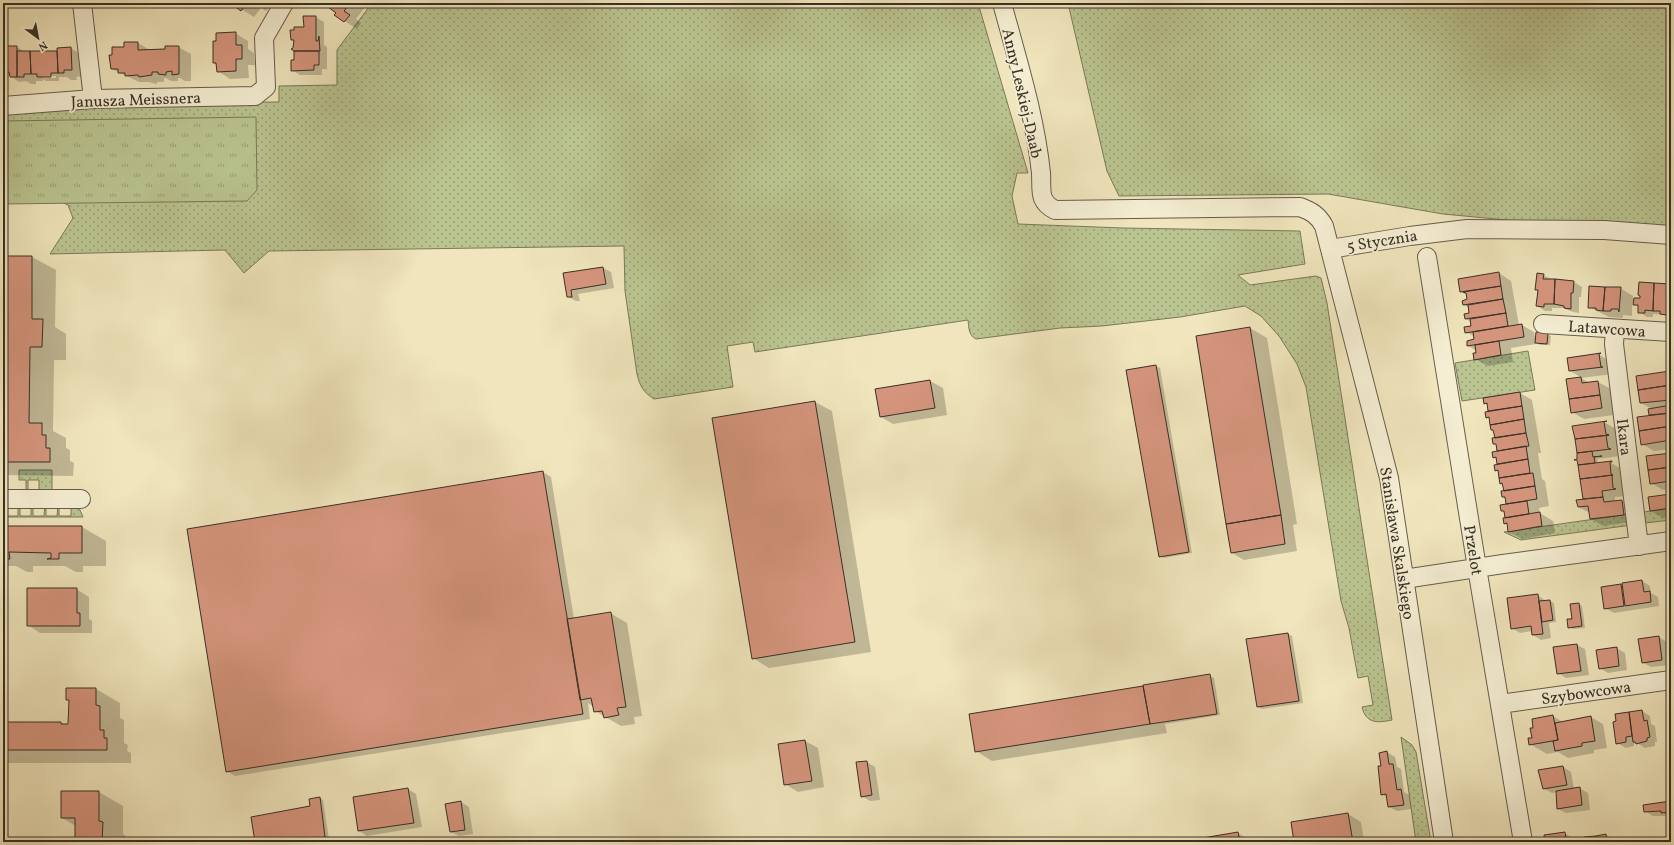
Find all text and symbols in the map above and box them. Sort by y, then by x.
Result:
north arrow [18,18,58,58]
street label: Anny Leskiej-Daab [995,26,1047,161]
text: N [35,37,50,54]
street label: Janusza Meissnera [71,88,202,114]
street label: 5 Stycznia [1345,226,1419,258]
street label: Latawcowa [1567,316,1646,344]
street label: Ikara [1610,418,1636,457]
street label: Stanisława Skalskiego [1373,465,1419,621]
street label: Przelot [1457,524,1487,577]
street label: Szybowcowa [1540,677,1633,711]

